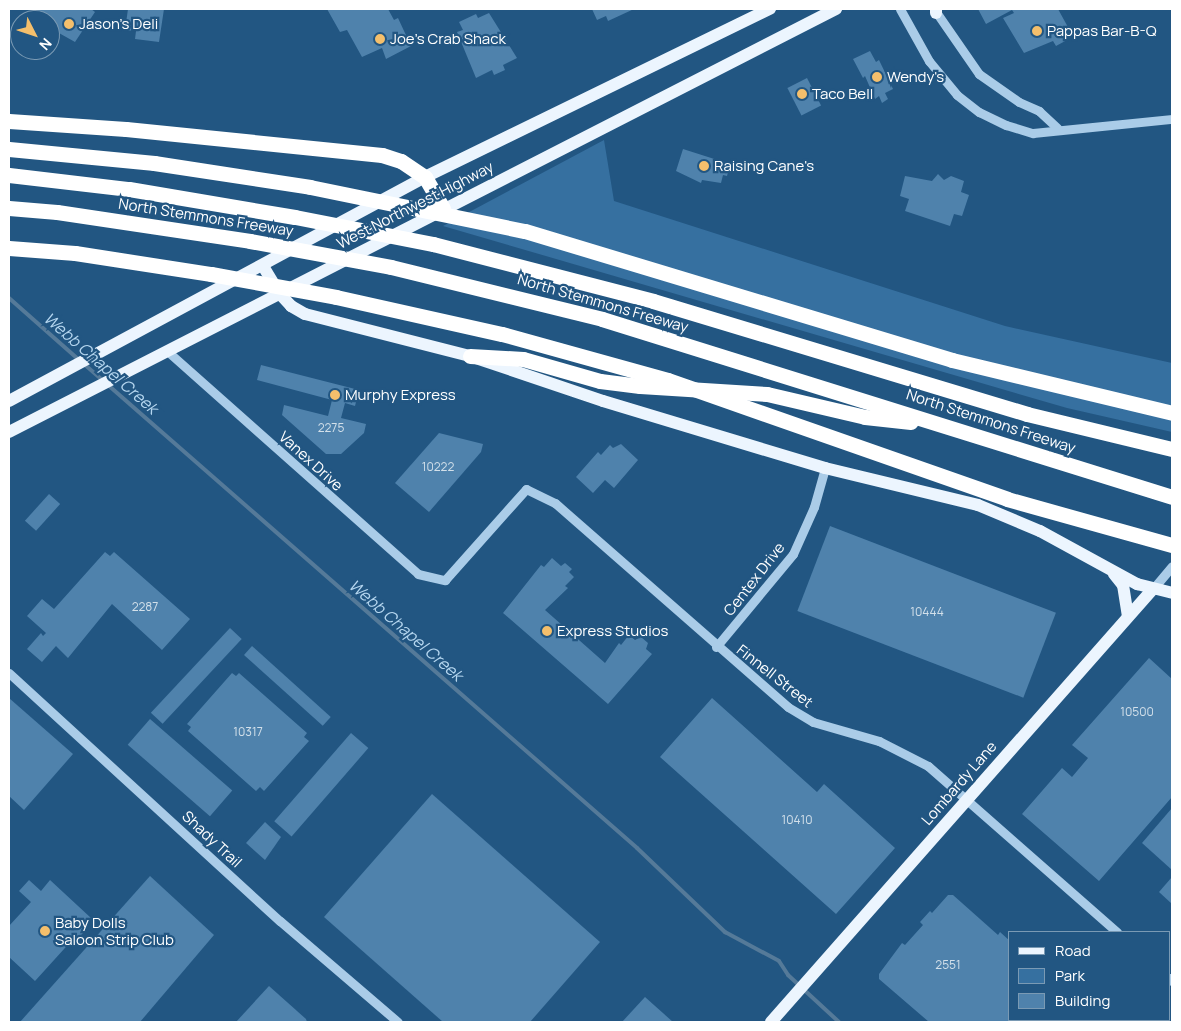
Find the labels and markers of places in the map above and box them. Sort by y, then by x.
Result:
place label: Jason's Deli [79,15,158,33]
marker: Jason's Deli [63,18,75,30]
place label: Pappas Bar-B-Q [1047,22,1157,40]
marker: Pappas Bar-B-Q [1031,25,1043,37]
place label: Joe's Crab Shack [390,30,506,48]
marker: Joe's Crab Shack [374,33,386,45]
place label: Wendy's [887,68,944,86]
marker: Wendy's [871,71,883,83]
place label: Taco Bell [812,85,873,103]
marker: Taco Bell [796,88,808,100]
place label: Raising Cane's [714,157,814,175]
marker: Raising Cane's [698,160,710,172]
place label: Murphy Express [345,386,456,404]
marker: Murphy Express [329,389,341,401]
place label: Express Studios [557,622,668,640]
marker: Express Studios [541,625,553,637]
place label: Baby Dolls Saloon Strip Club [55,913,174,948]
marker: Baby Dolls Saloon Strip Club [39,925,51,937]

